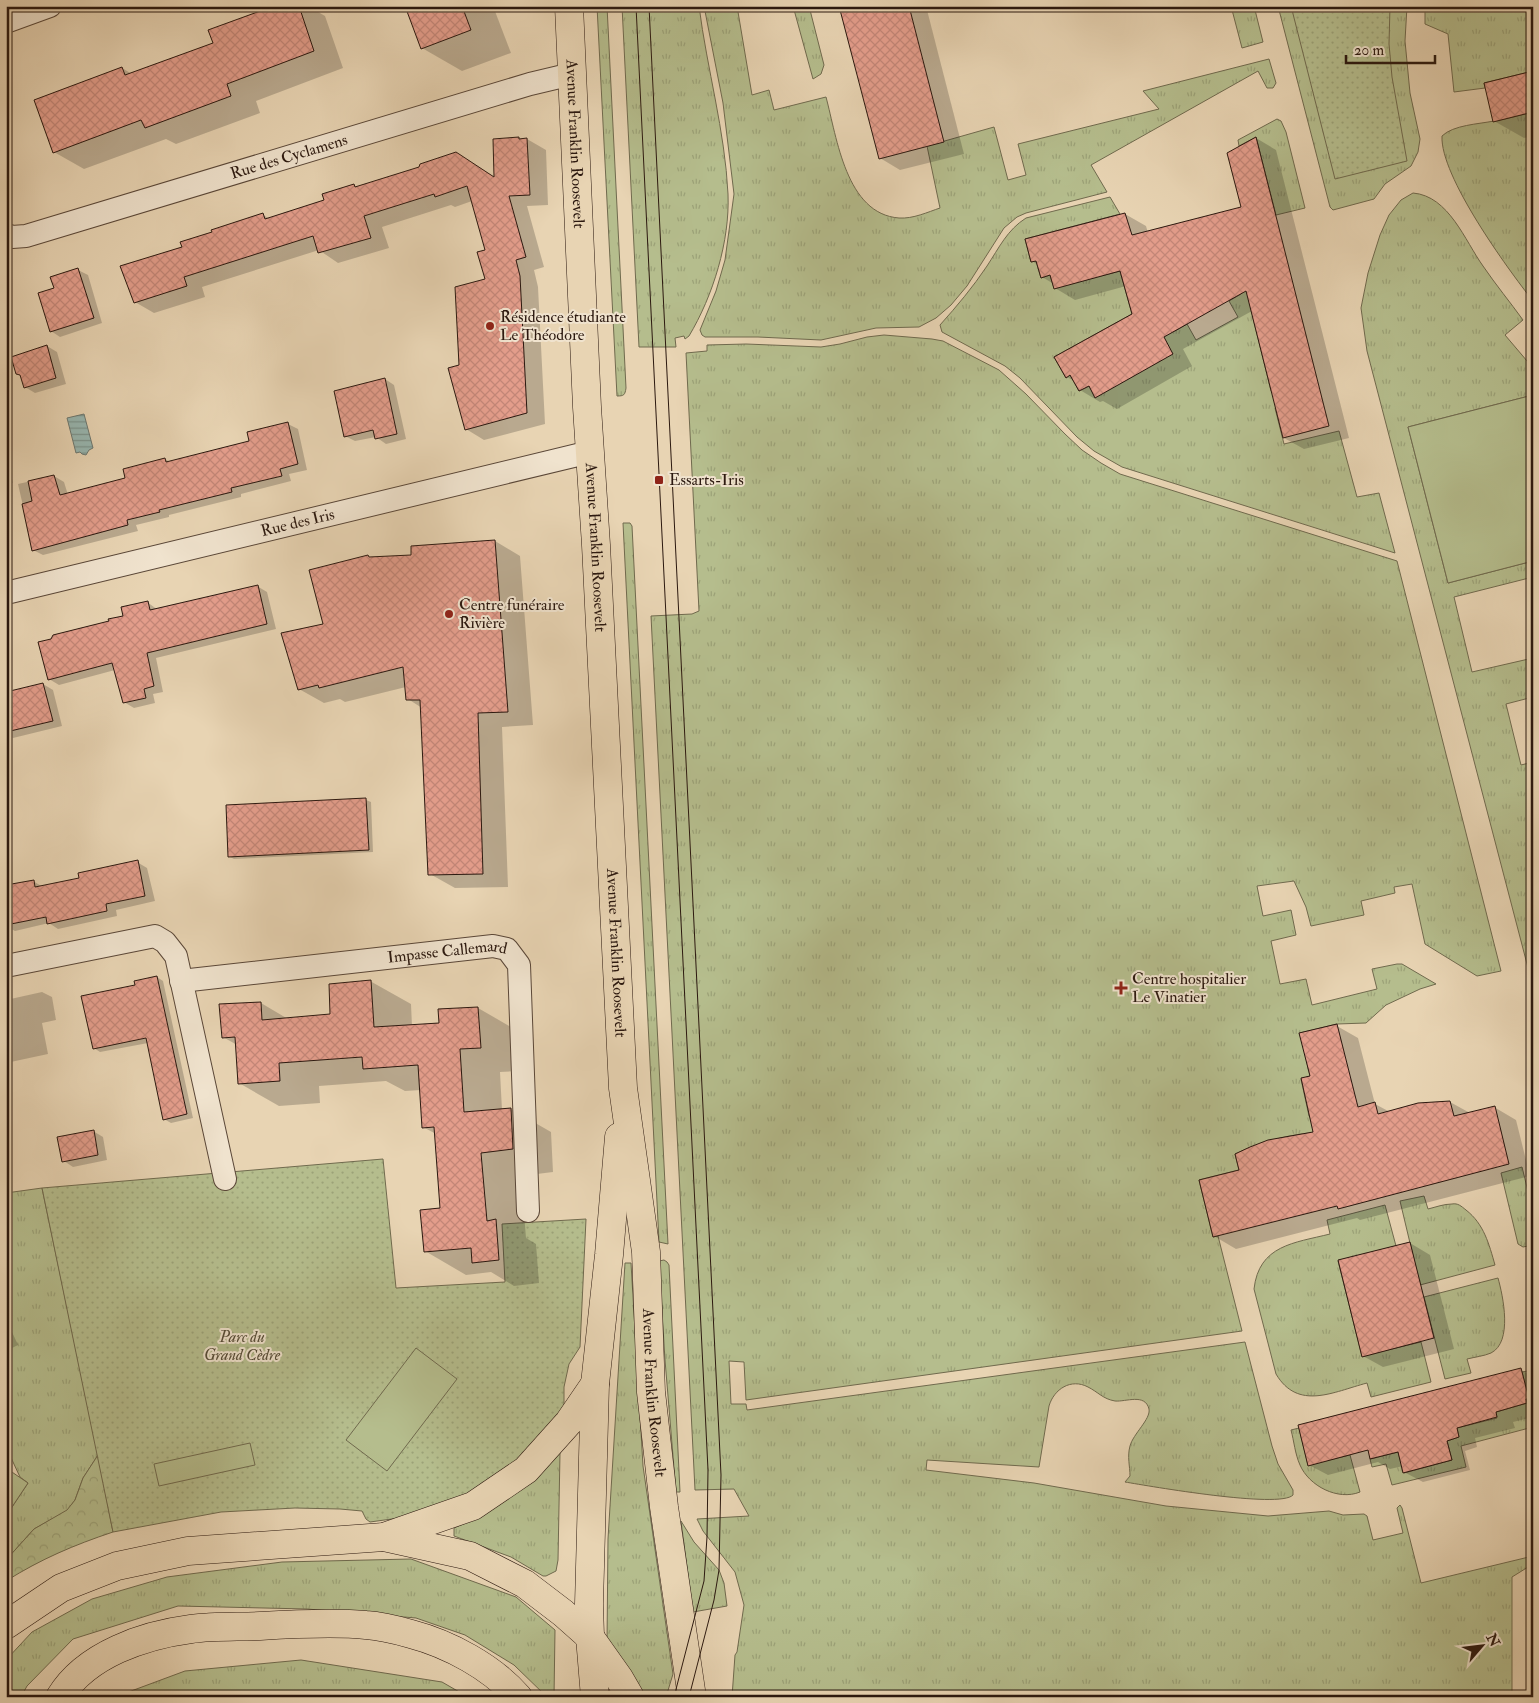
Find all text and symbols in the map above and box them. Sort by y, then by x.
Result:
scale bar [1346,32,1435,64]
text: 20 m [1354,41,1384,60]
street label: Avenue Franklin Roosevelt [561,58,589,229]
street label: Rue des Cyclamens [228,130,350,184]
place label: Résidence étudiante Le Théodore [500,307,626,345]
marker: Résidence étudiante Le Théodore [484,320,496,332]
street label: Avenue Franklin Roosevelt [581,461,610,632]
place label: Essarts-Iris [669,470,744,490]
marker: Essarts-Iris [653,474,665,486]
street label: Rue des Iris [259,504,337,541]
place label: Centre funéraire Rivière [459,595,565,633]
marker: Centre funéraire Rivière [443,608,455,620]
street label: Avenue Franklin Roosevelt [602,867,630,1038]
street label: Impasse Callemard [386,936,509,968]
place label: Centre hospitalier Le Vinatier [1132,969,1246,1007]
marker: Centre hospitalier Le Vinatier [1114,981,1128,995]
street label: Avenue Franklin Roosevelt [638,1307,671,1478]
park label: Parc du Grand Cèdre [204,1327,281,1365]
north arrow [1456,1620,1506,1670]
text: N [1482,1630,1504,1650]

